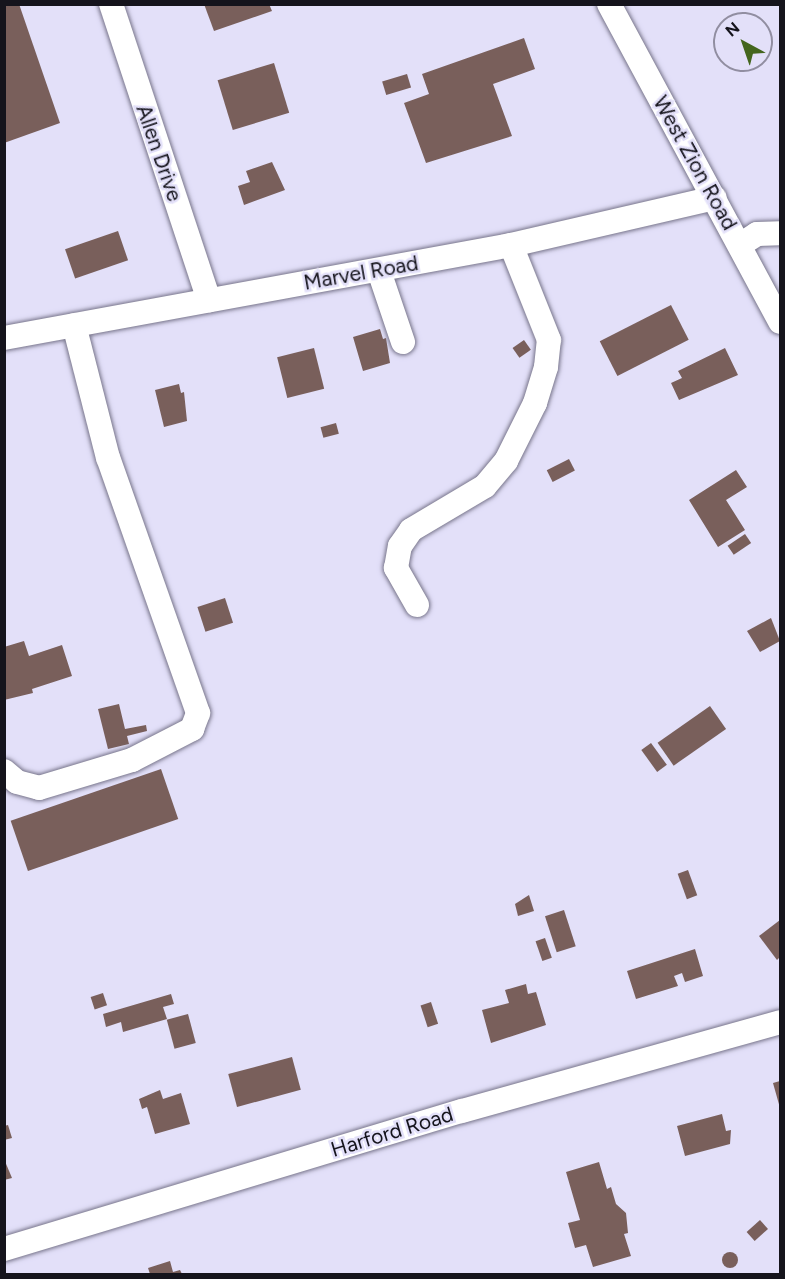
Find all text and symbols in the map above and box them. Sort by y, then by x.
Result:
north arrow [713,12,773,72]
text: N [722,18,743,41]
street label: West Zion Road [648,92,742,234]
street label: Allen Drive [131,101,187,205]
street label: Marvel Road [302,251,420,295]
street label: Harford Road [328,1101,456,1163]

